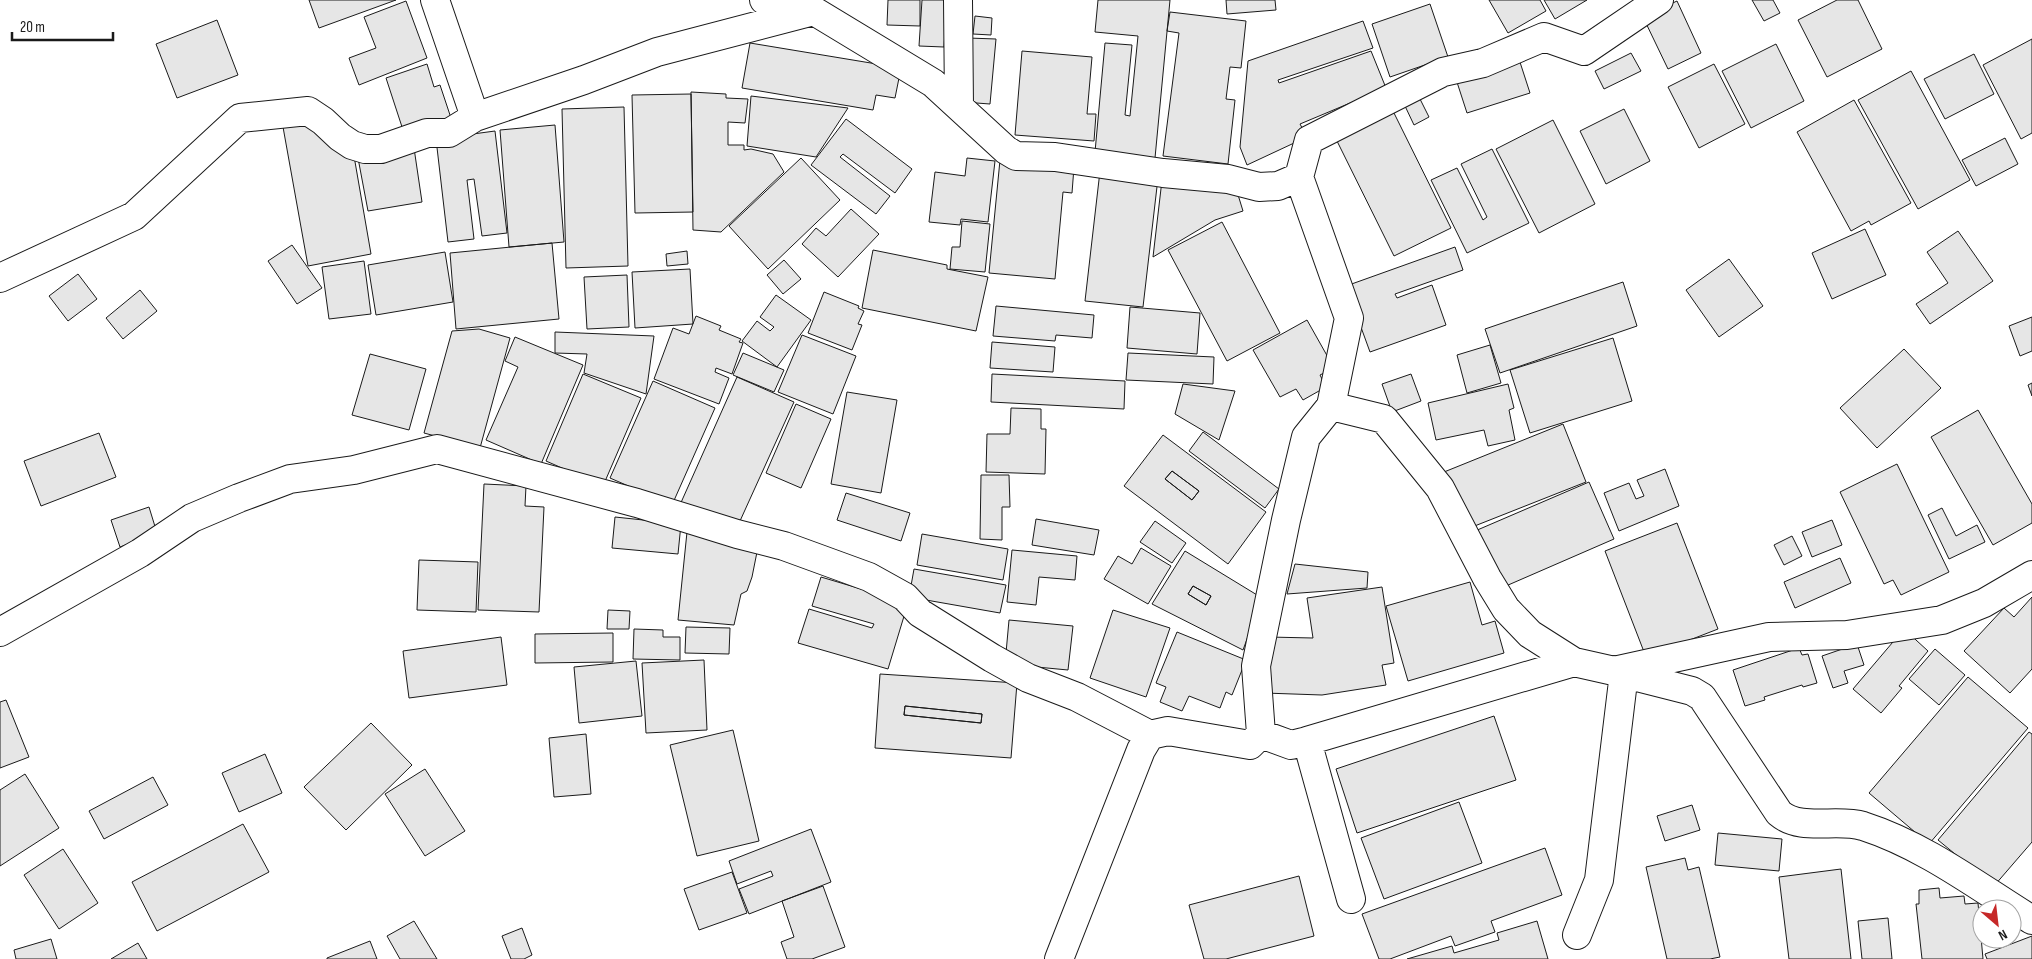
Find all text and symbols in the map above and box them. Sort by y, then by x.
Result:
scale bar [12,10,114,42]
text: 20 m [20,18,45,37]
north arrow [1972,899,2022,949]
text: N [1996,926,2010,944]

